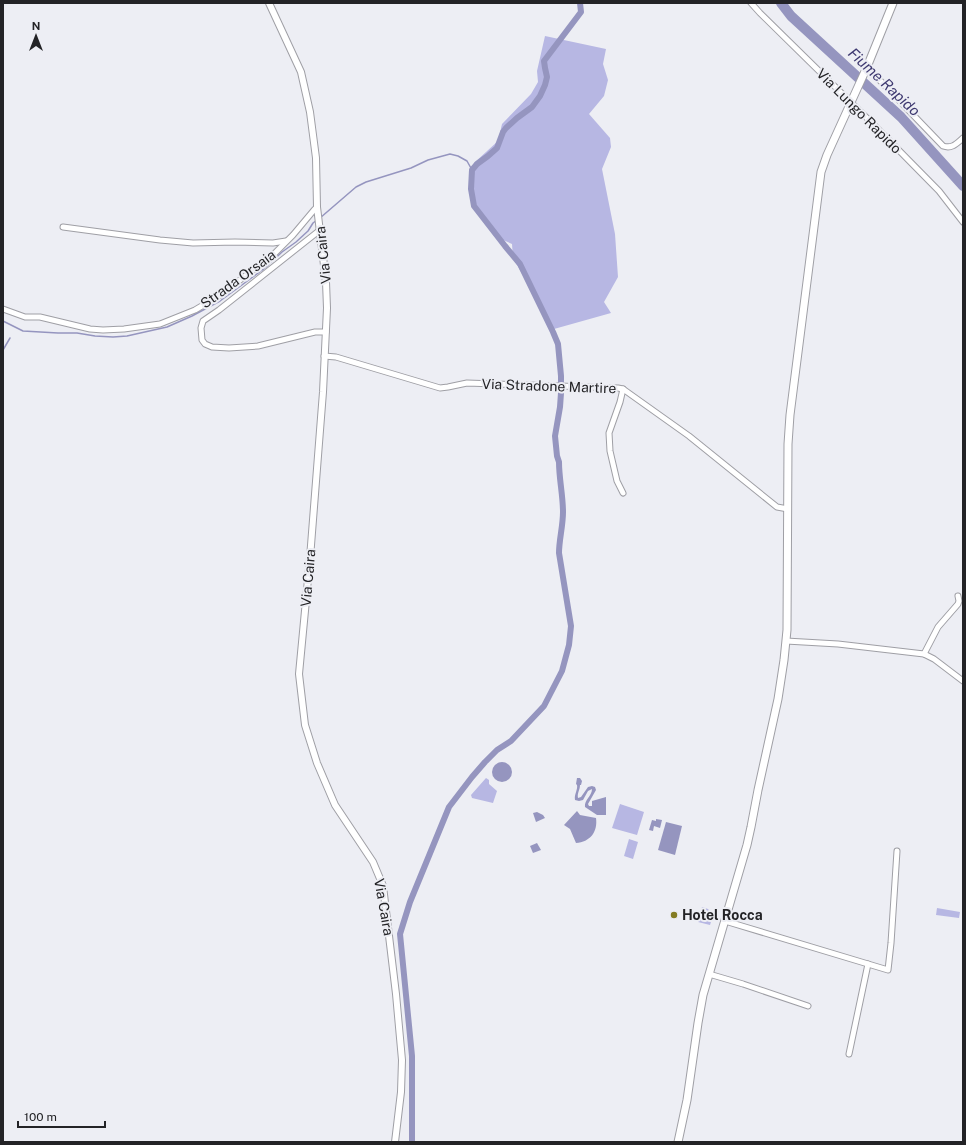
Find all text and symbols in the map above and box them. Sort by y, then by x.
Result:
north arrow [16,16,56,56]
text: N [32,20,40,32]
water label: Fiume Rapido [845,44,924,119]
street label: Via Lungo Rapido [813,65,905,157]
street label: Via Caira [312,225,334,285]
street label: Strada Orsaia [197,246,279,312]
street label: Via Stradone Martire [481,376,617,396]
street label: Via Caira [298,548,318,608]
street label: Via Caira [371,877,397,937]
place label: Hotel Rocca [682,907,763,923]
marker: Hotel Rocca [669,910,679,920]
scale bar [18,1103,105,1129]
text: 100 m [24,1110,57,1124]

